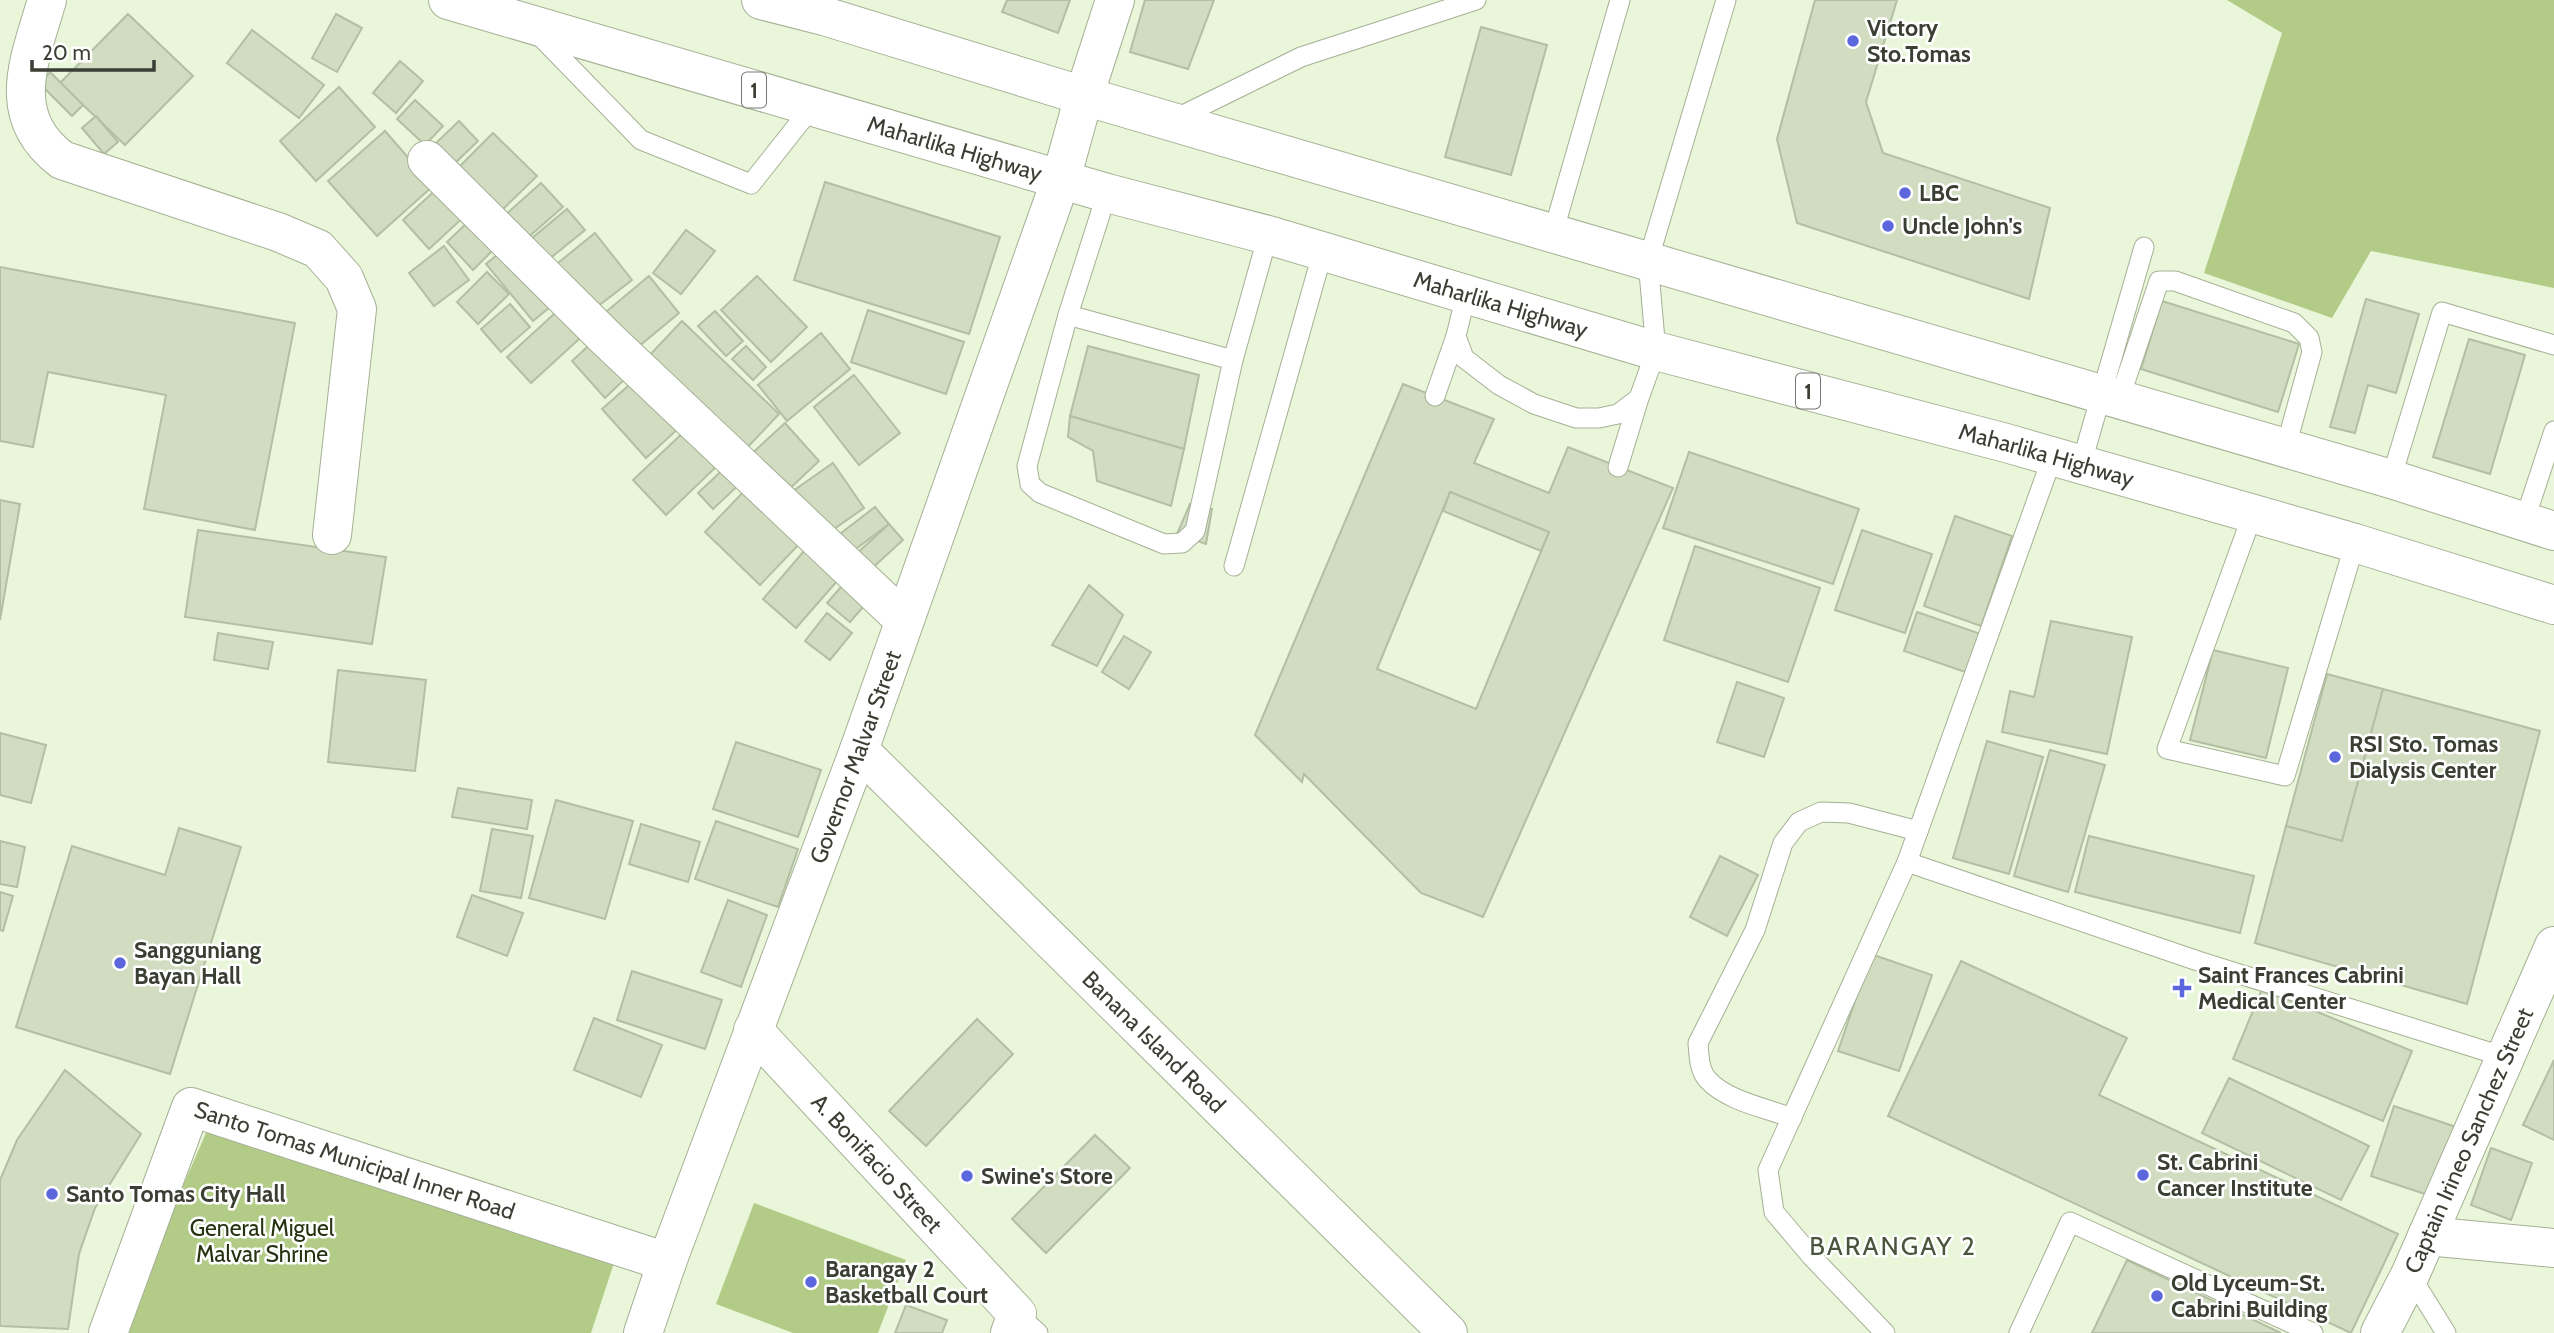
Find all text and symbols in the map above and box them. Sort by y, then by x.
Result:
place label: Victory Sto.Tomas [1867,14,1971,68]
scale bar [32,28,154,72]
marker: Victory Sto.Tomas [1845,33,1861,49]
text: 20 m [42,40,91,65]
road number: 1 [742,72,766,108]
street label: Maharlika Highway [864,110,1046,187]
place label: LBC [1919,179,1959,207]
marker: LBC [1897,185,1913,201]
place label: Uncle John's [1902,212,2022,240]
marker: Uncle John's [1880,218,1896,234]
street label: Maharlika Highway [1410,265,1592,344]
road number: 1 [1796,374,1820,408]
street label: Maharlika Highway [1956,417,2137,493]
street label: Governor Malvar Street [804,647,907,867]
place label: RSI Sto. Tomas Dialysis Center [2349,730,2498,784]
marker: RSI Sto. Tomas Dialysis Center [2327,749,2343,765]
place label: Sangguniang Bayan Hall [134,936,262,990]
marker: Sangguniang Bayan Hall [112,955,128,971]
place label: Saint Frances Cabrini Medical Center [2198,961,2404,1015]
street label: Banana Island Road [1077,965,1231,1119]
marker: Saint Frances Cabrini Medical Center [2172,978,2192,998]
street label: Captain Irineo Sanchez Street [2398,1003,2539,1278]
street label: A. Bonifacio Street [806,1088,948,1239]
street label: Santo Tomas Municipal Inner Road [191,1095,519,1226]
place label: St. Cabrini Cancer Institute [2157,1148,2313,1202]
place label: Swine's Store [981,1162,1113,1190]
marker: St. Cabrini Cancer Institute [2135,1167,2151,1183]
marker: Swine's Store [959,1168,975,1184]
place label: Santo Tomas City Hall [66,1180,286,1208]
marker: Santo Tomas City Hall [44,1186,60,1202]
park label: General Miguel Malvar Shrine [190,1214,335,1268]
district label: BARANGAY 2 [1809,1230,1977,1262]
place label: Barangay 2 Basketball Court [825,1255,988,1309]
place label: Old Lyceum-St. Cabrini Building [2171,1269,2328,1323]
marker: Barangay 2 Basketball Court [803,1274,819,1290]
marker: Old Lyceum-St. Cabrini Building [2149,1288,2165,1304]

